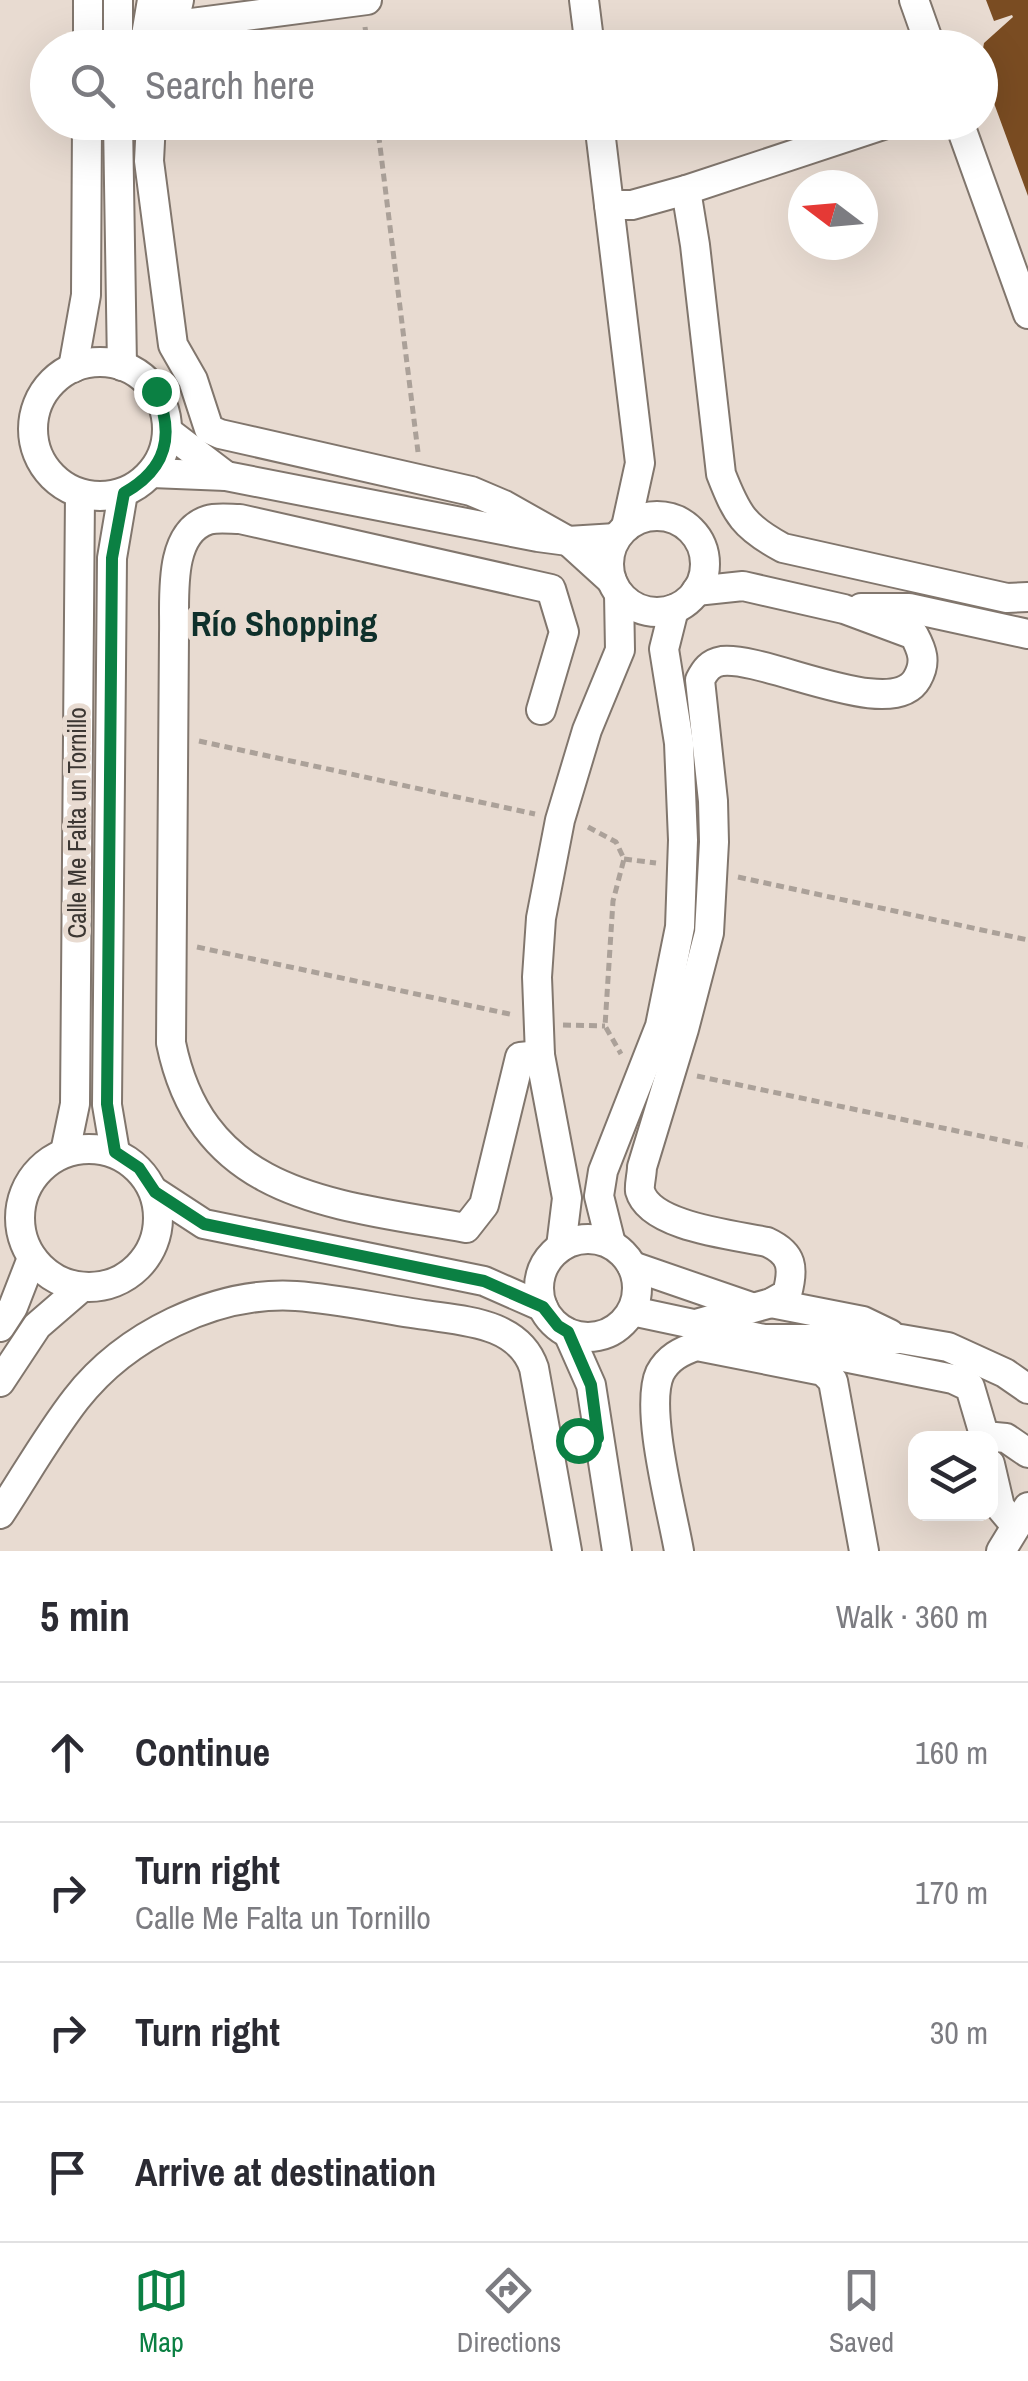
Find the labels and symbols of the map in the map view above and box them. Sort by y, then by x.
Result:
north arrow [788,170,878,260]
route end [134,369,180,415]
district label: Río Shopping [191,600,378,647]
street label: Calle Me Falta un Tornillo [60,707,94,939]
route start [556,1418,602,1464]

